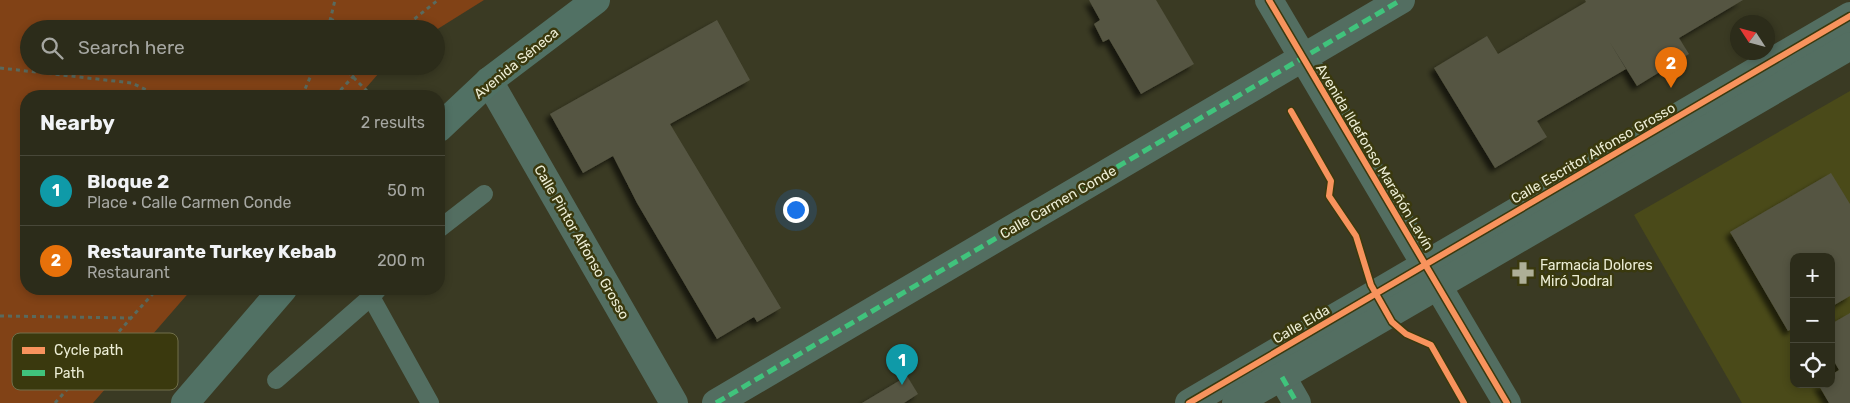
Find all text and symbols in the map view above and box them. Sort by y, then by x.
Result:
north arrow [1730,15,1775,60]
search box [20,20,445,75]
street label: Avenida Séneca [471,24,562,103]
icon: search [38,34,66,62]
text: Search here [78,36,185,59]
pin: 2 [1655,47,1687,88]
street label: Avenida Ildefonso Marañón Lavín [1312,61,1437,254]
street label: Calle Escritor Alfonso Grosso [1508,99,1678,208]
text: Nearby [40,110,115,135]
text: 2 results [361,113,425,132]
street label: Calle Pintor Alfonso Grosso [530,162,633,323]
street label: Calle Carmen Conde [997,162,1120,243]
text: Bloque 2 [87,170,169,193]
text: 1 [52,181,60,200]
text: 50 m [387,181,425,200]
text: Place · Calle Carmen Conde [87,193,291,212]
your location [783,197,809,223]
text: Restaurante Turkey Kebab [87,240,336,263]
text: 2 [51,251,61,270]
text: 200 m [377,251,425,270]
map controls [1790,253,1835,388]
button: + [1790,253,1835,298]
place label: Farmacia Dolores Miró Jodral [1540,257,1653,290]
pharmacy icon: Farmacia Dolores Miró Jodral [1510,260,1536,286]
text: Restaurant [87,263,170,282]
button: − [1790,298,1835,343]
street label: Calle Elda [1270,301,1333,348]
legend [12,333,178,390]
text: Cycle path [54,342,123,359]
button: locate [1790,343,1835,388]
pin: 1 [886,344,918,385]
text: Path [54,365,85,382]

